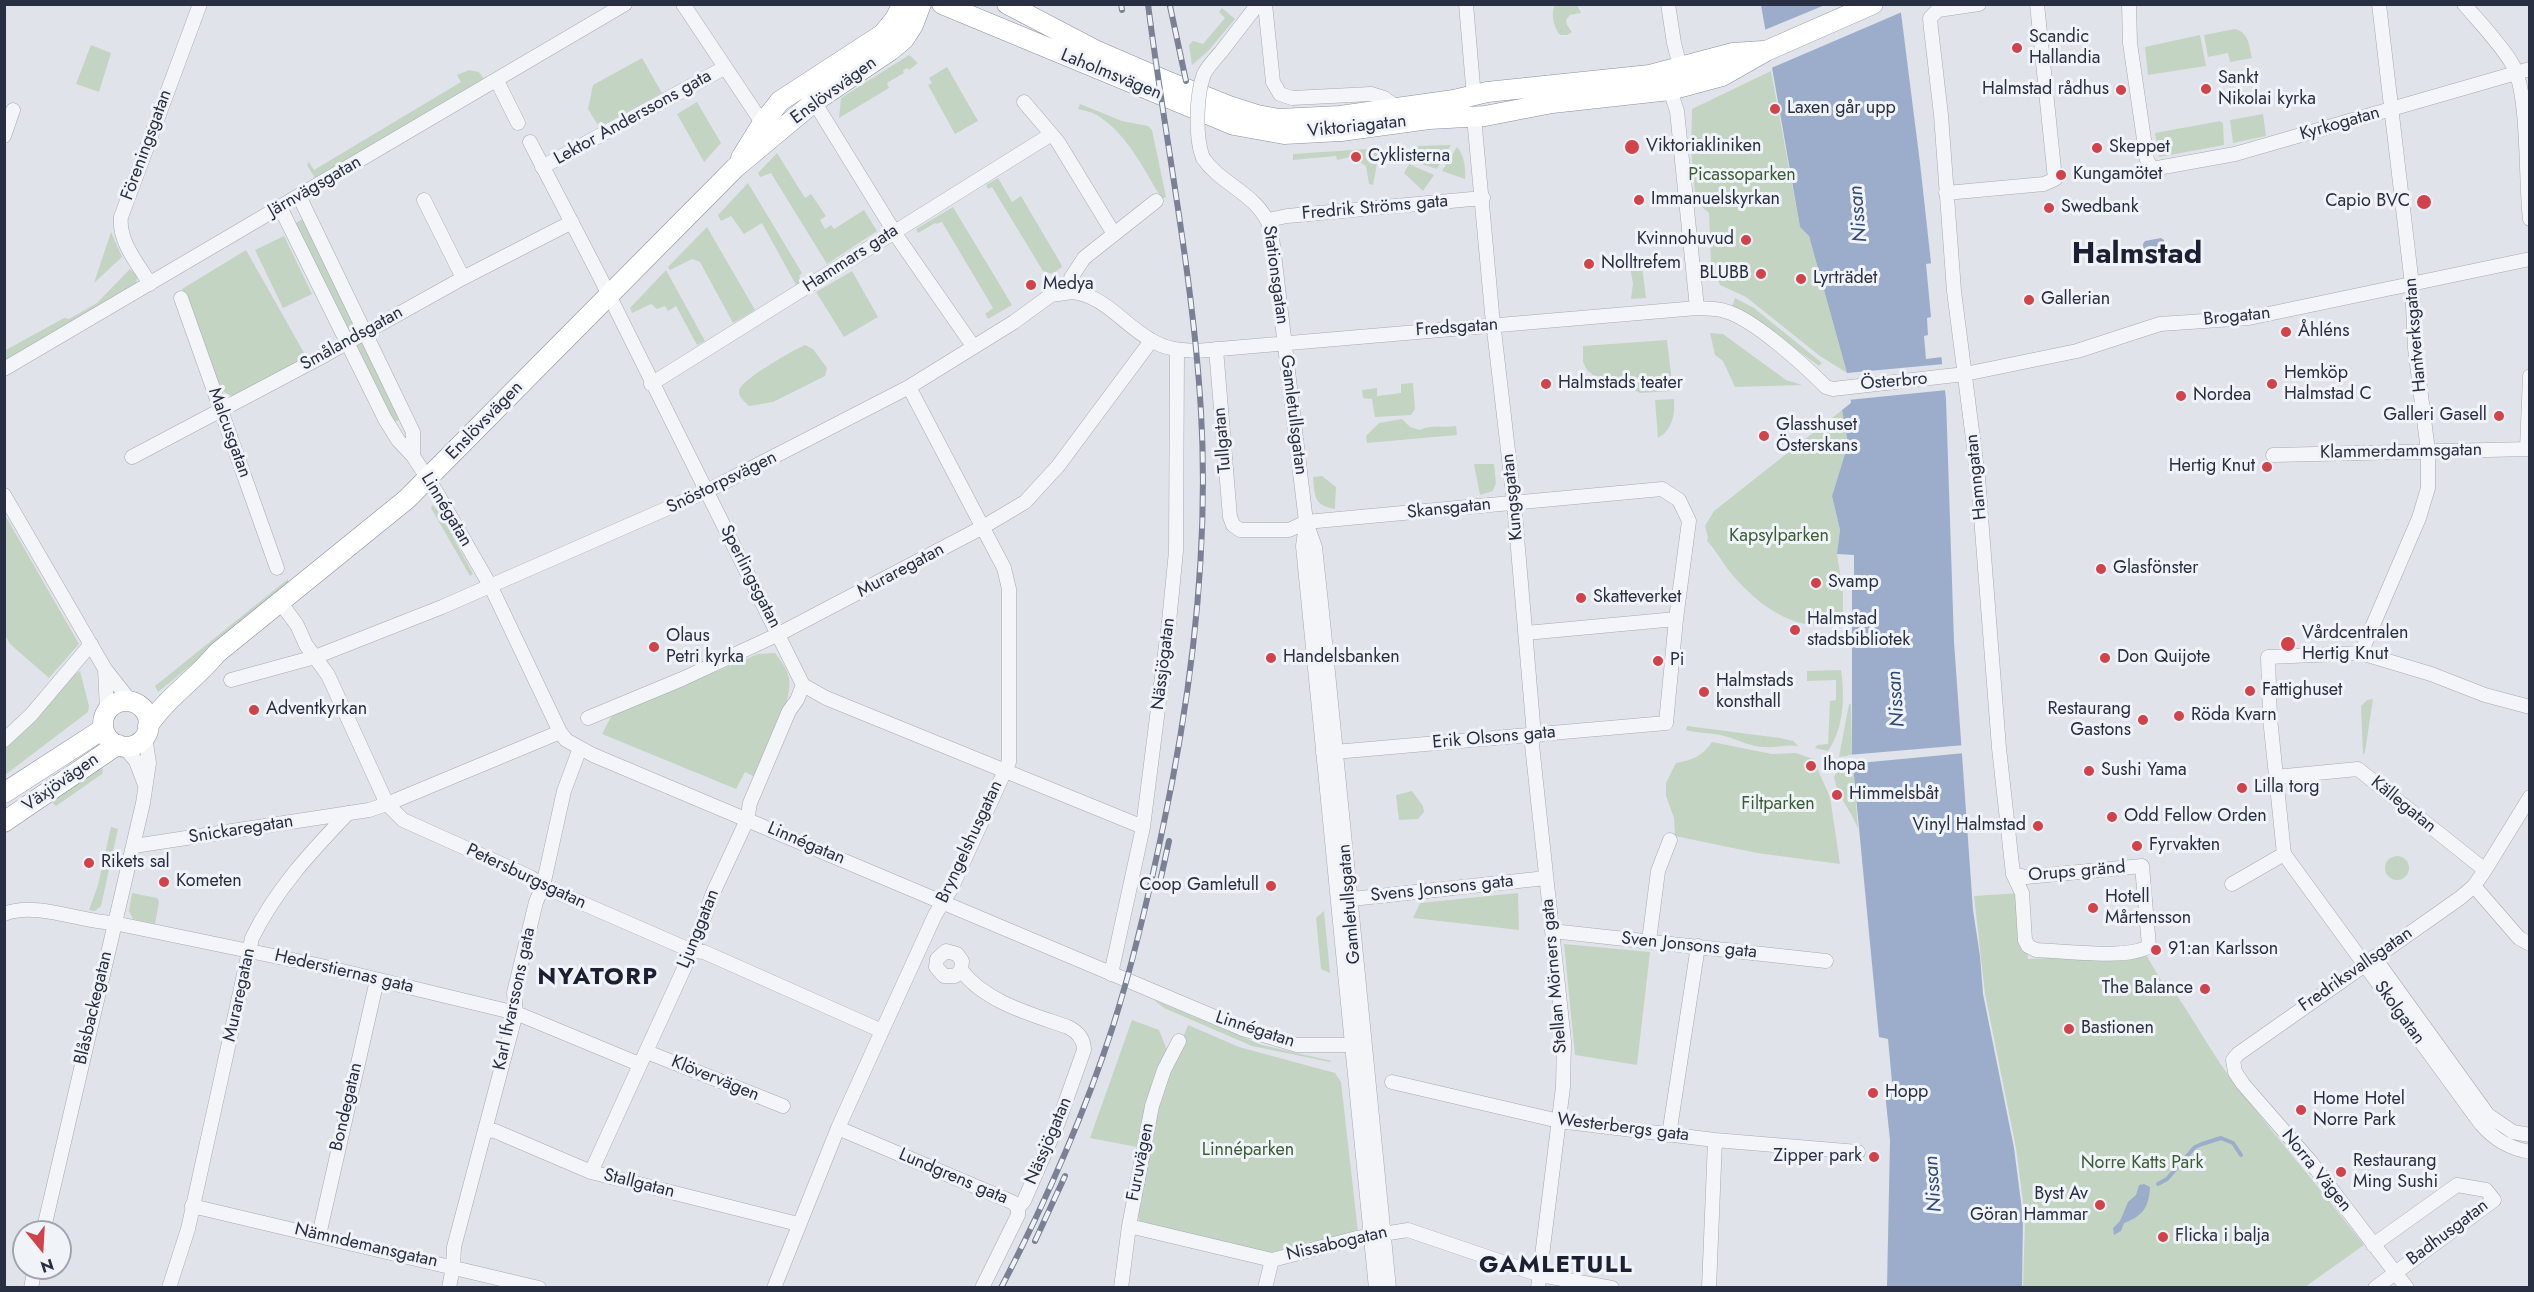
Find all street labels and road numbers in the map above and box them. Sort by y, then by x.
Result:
street label: Laholmsvägen [1057,45,1165,105]
street label: Enslövsvägen [787,53,881,129]
street label: Lektor Anderssons gata [551,66,715,170]
street label: Föreningsgatan [117,87,177,203]
street label: Kyrkogatan [2298,102,2382,146]
street label: Viktoriagatan [1306,111,1408,143]
street label: Järnvägsgatan [265,152,365,222]
street label: Fredrik Ströms gata [1301,191,1449,225]
street label: Hammars gata [799,220,903,298]
street label: Stationsgatan [1257,224,1293,326]
street label: Hantverksgatan [2400,277,2432,393]
street label: Smålandsgatan [297,302,407,376]
street label: Brogatan [2202,303,2272,331]
street label: Fredsgatan [1415,314,1499,342]
street label: Gamletullsgatan [1275,354,1311,476]
street label: Österbro [1860,368,1928,396]
street label: Enslövsvägen [442,377,528,465]
street label: Malcusgatan [203,385,255,481]
street label: Tullgatan [1209,406,1237,474]
street label: Hamngatan [1962,433,1992,521]
street label: Klammerdammsgatan [2320,440,2482,464]
street label: Snöstorpsvägen [663,447,781,519]
street label: Kungsgatan [1498,452,1528,542]
street label: Linnégatan [416,469,476,551]
street label: Skansgatan [1406,494,1492,524]
street label: Sperlingsgatan [715,522,785,632]
street label: Muraregatan [854,539,948,603]
street label: Nässjögatan [1148,617,1180,711]
street label: Erik Olsons gata [1432,722,1556,754]
street label: Växjövägen [19,749,103,817]
street label: Källegatan [2366,772,2440,838]
street label: Bryngelshusgatan [932,777,1008,907]
street label: Snickaregatan [187,811,295,849]
street label: Linnégatan [764,818,848,870]
street label: Petersburgsgatan [462,840,590,914]
street label: Gamletullsgatan [1334,843,1366,965]
street label: Orups gränd [2027,857,2127,887]
street label: Svens Jonsons gata [1369,871,1515,907]
street label: Ljunggatan [673,886,725,972]
street label: Stellan Mörners gata [1537,898,1573,1054]
street label: Fredriksvallsgatan [2295,923,2417,1017]
street label: Karl Ifvarssons gata [489,926,541,1072]
street label: Sven Jonsons gata [1620,928,1758,964]
street label: Hederstiernas gata [272,945,416,999]
street label: Muraregatan [220,946,260,1044]
street label: Blåsbackegatan [70,949,118,1067]
street label: Skolgatan [2369,977,2429,1049]
street label: Linnégatan [1213,1007,1297,1053]
street label: Klövervägen [668,1052,762,1106]
street label: Bondegatan [326,1061,368,1153]
street label: Nässjögatan [1021,1094,1077,1188]
street label: Westerbergs gata [1556,1109,1690,1147]
street label: Furuvägen [1123,1121,1159,1203]
street label: Norra Vägen [2276,1125,2356,1217]
street label: Lundgrens gata [895,1144,1011,1210]
street label: Stallgatan [601,1165,677,1203]
street label: Badhusgatan [2403,1195,2493,1271]
street label: Nämndemansgatan [292,1219,440,1273]
street label: Nissabogatan [1284,1222,1390,1266]

